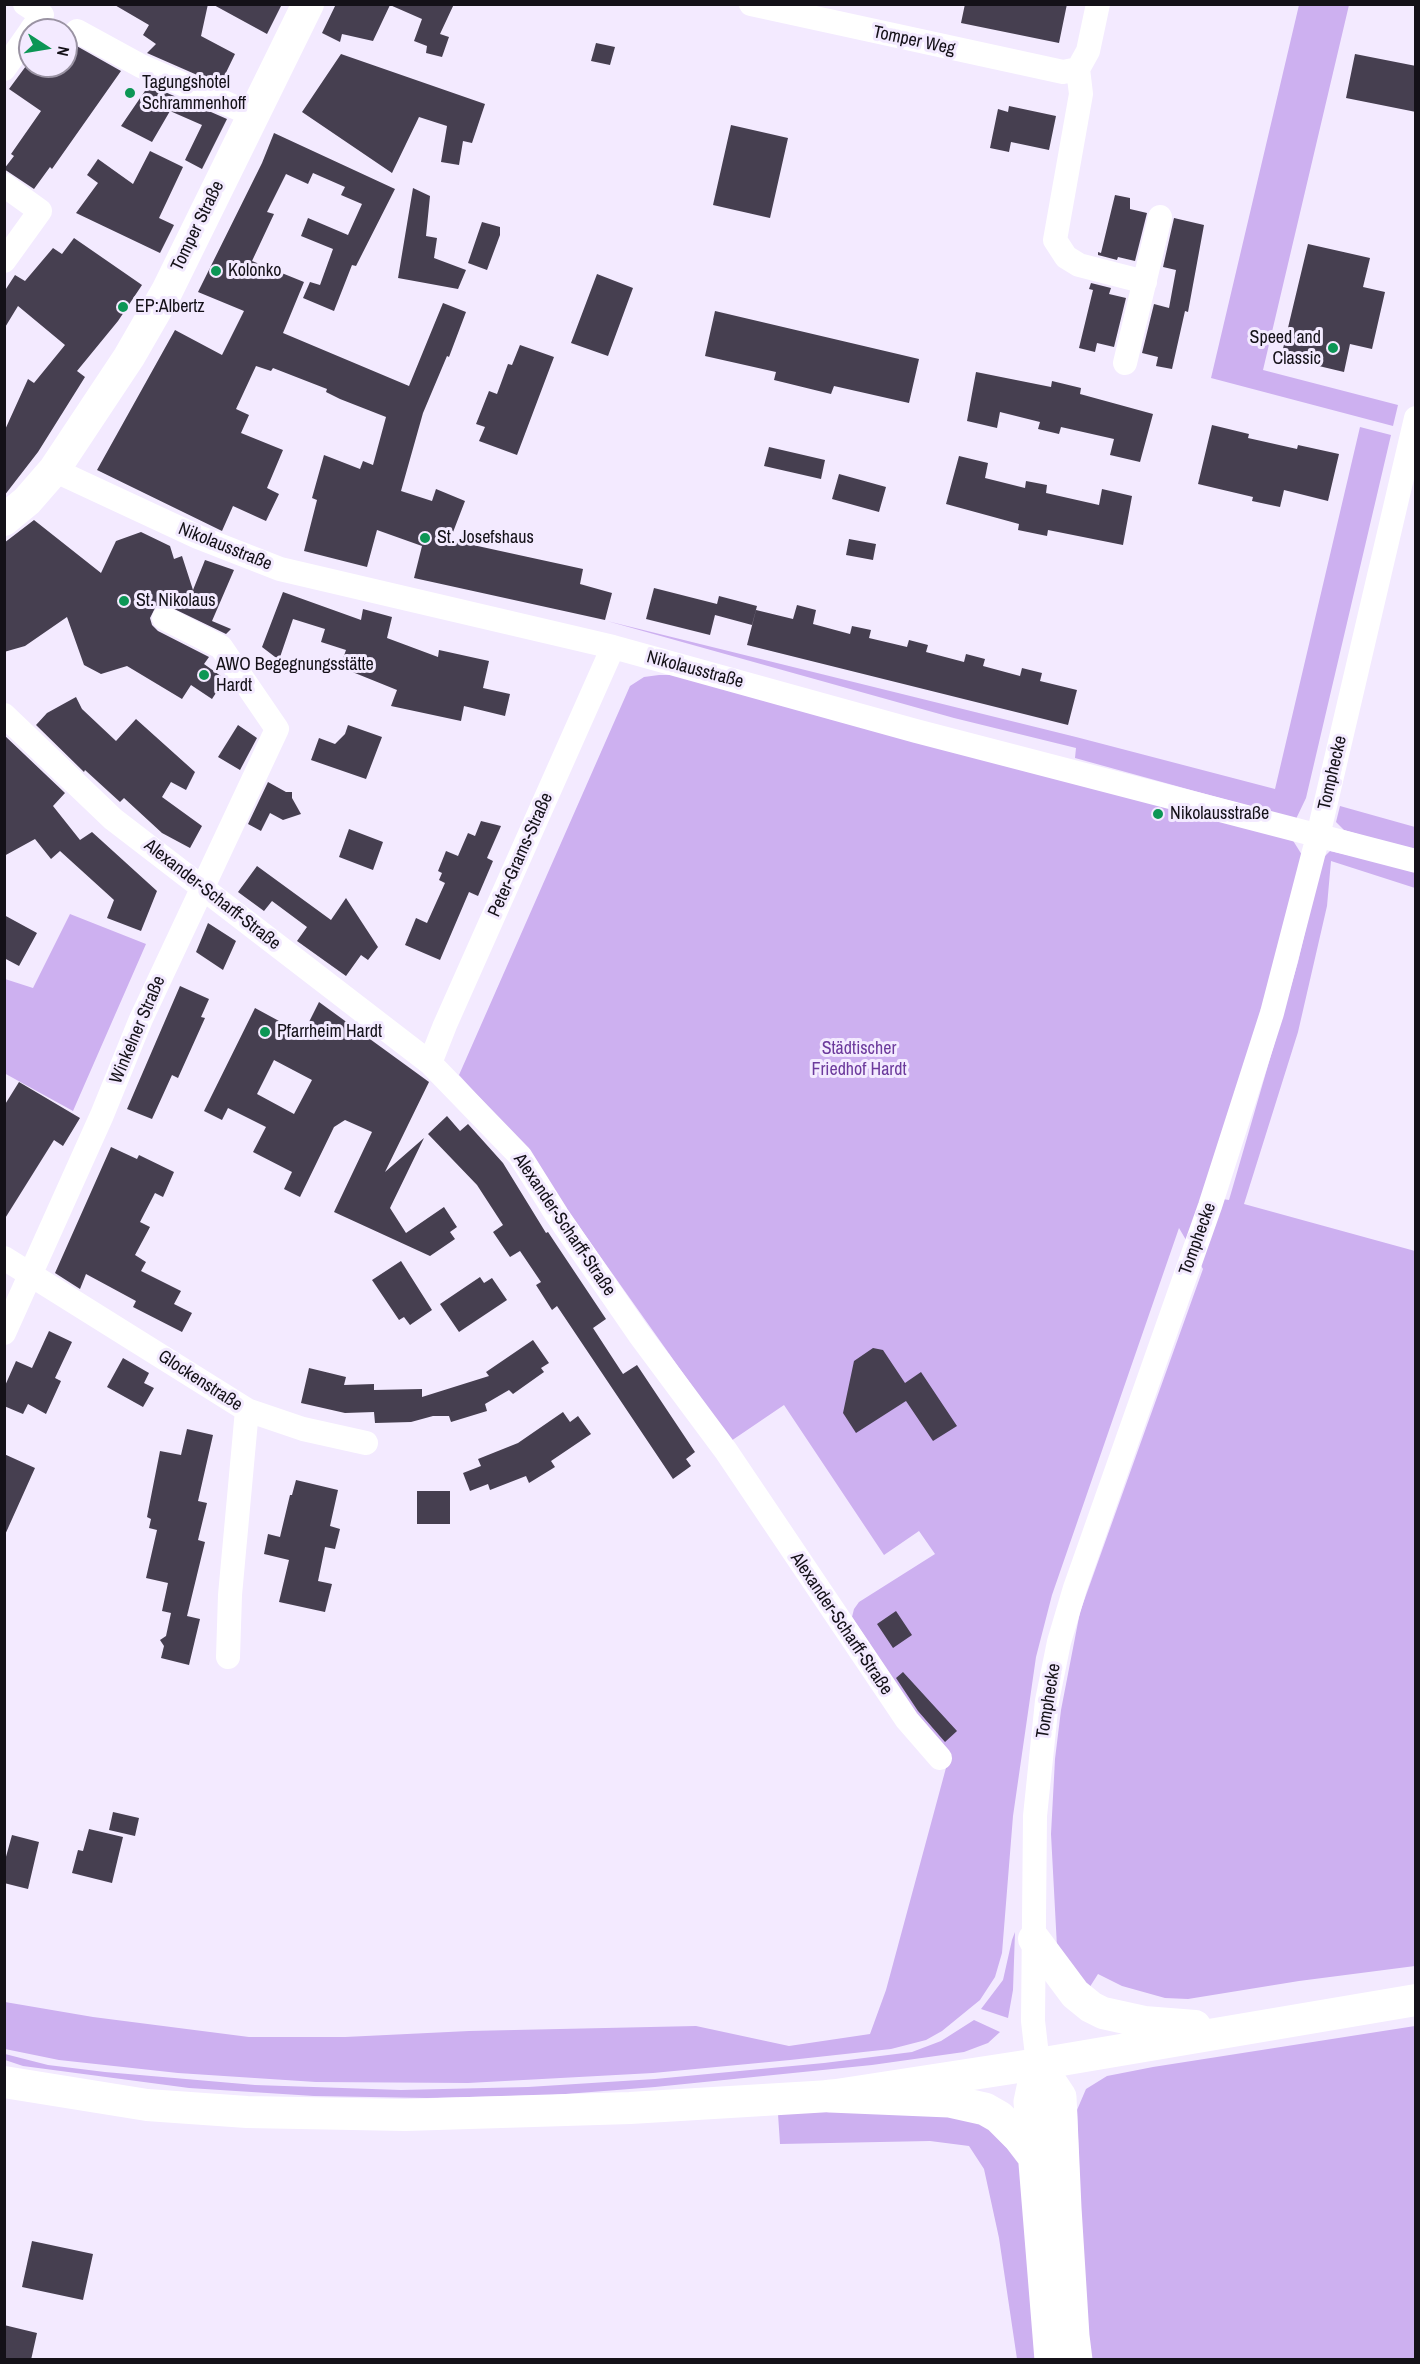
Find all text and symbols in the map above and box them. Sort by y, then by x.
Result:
north arrow [18,18,78,78]
street label: Tomper Weg [871,22,957,60]
text: N [52,44,75,58]
place label: Tagungshotel Schrammenhoff [142,72,246,115]
marker: Tagungshotel Schrammenhoff [123,86,137,100]
street label: Tomper Straße [167,177,229,275]
place label: Kolonko [228,260,281,282]
marker: Kolonko [209,264,223,278]
place label: EP:Albertz [135,296,205,318]
marker: EP:Albertz [116,300,130,314]
place label: Speed and Classic [1250,327,1321,370]
marker: Speed and Classic [1326,341,1340,355]
street label: Nikolausstraße [175,518,275,576]
place label: St. Josefshaus [437,527,534,549]
marker: St. Josefshaus [418,531,432,545]
place label: St. Nikolaus [136,590,216,612]
marker: St. Nikolaus [117,594,131,608]
street label: Nikolausstraße [644,647,746,693]
place label: AWO Begegnungsstätte Hardt [216,654,374,696]
marker: AWO Begegnungsstätte Hardt [197,668,211,682]
street label: Tomphecke [1314,734,1352,812]
street label: Peter-Grams-Straße [484,790,558,920]
place label: Nikolausstraße [1170,803,1269,825]
marker: Nikolausstraße [1151,807,1165,821]
street label: Alexander-Scharff-Straße [140,835,284,955]
street label: Winkelner Straße [106,973,170,1087]
place label: Pfarrheim Hardt [277,1021,382,1043]
marker: Pfarrheim Hardt [258,1025,272,1039]
park label: Städtischer Friedhof Hardt [811,1038,907,1080]
street label: Alexander-Scharff-Straße [508,1150,620,1300]
street label: Tomphecke [1175,1200,1221,1278]
street label: Glockenstraße [154,1346,246,1416]
street label: Alexander-Scharff-Straße [785,1549,897,1699]
street label: Tomphecke [1032,1662,1066,1740]

